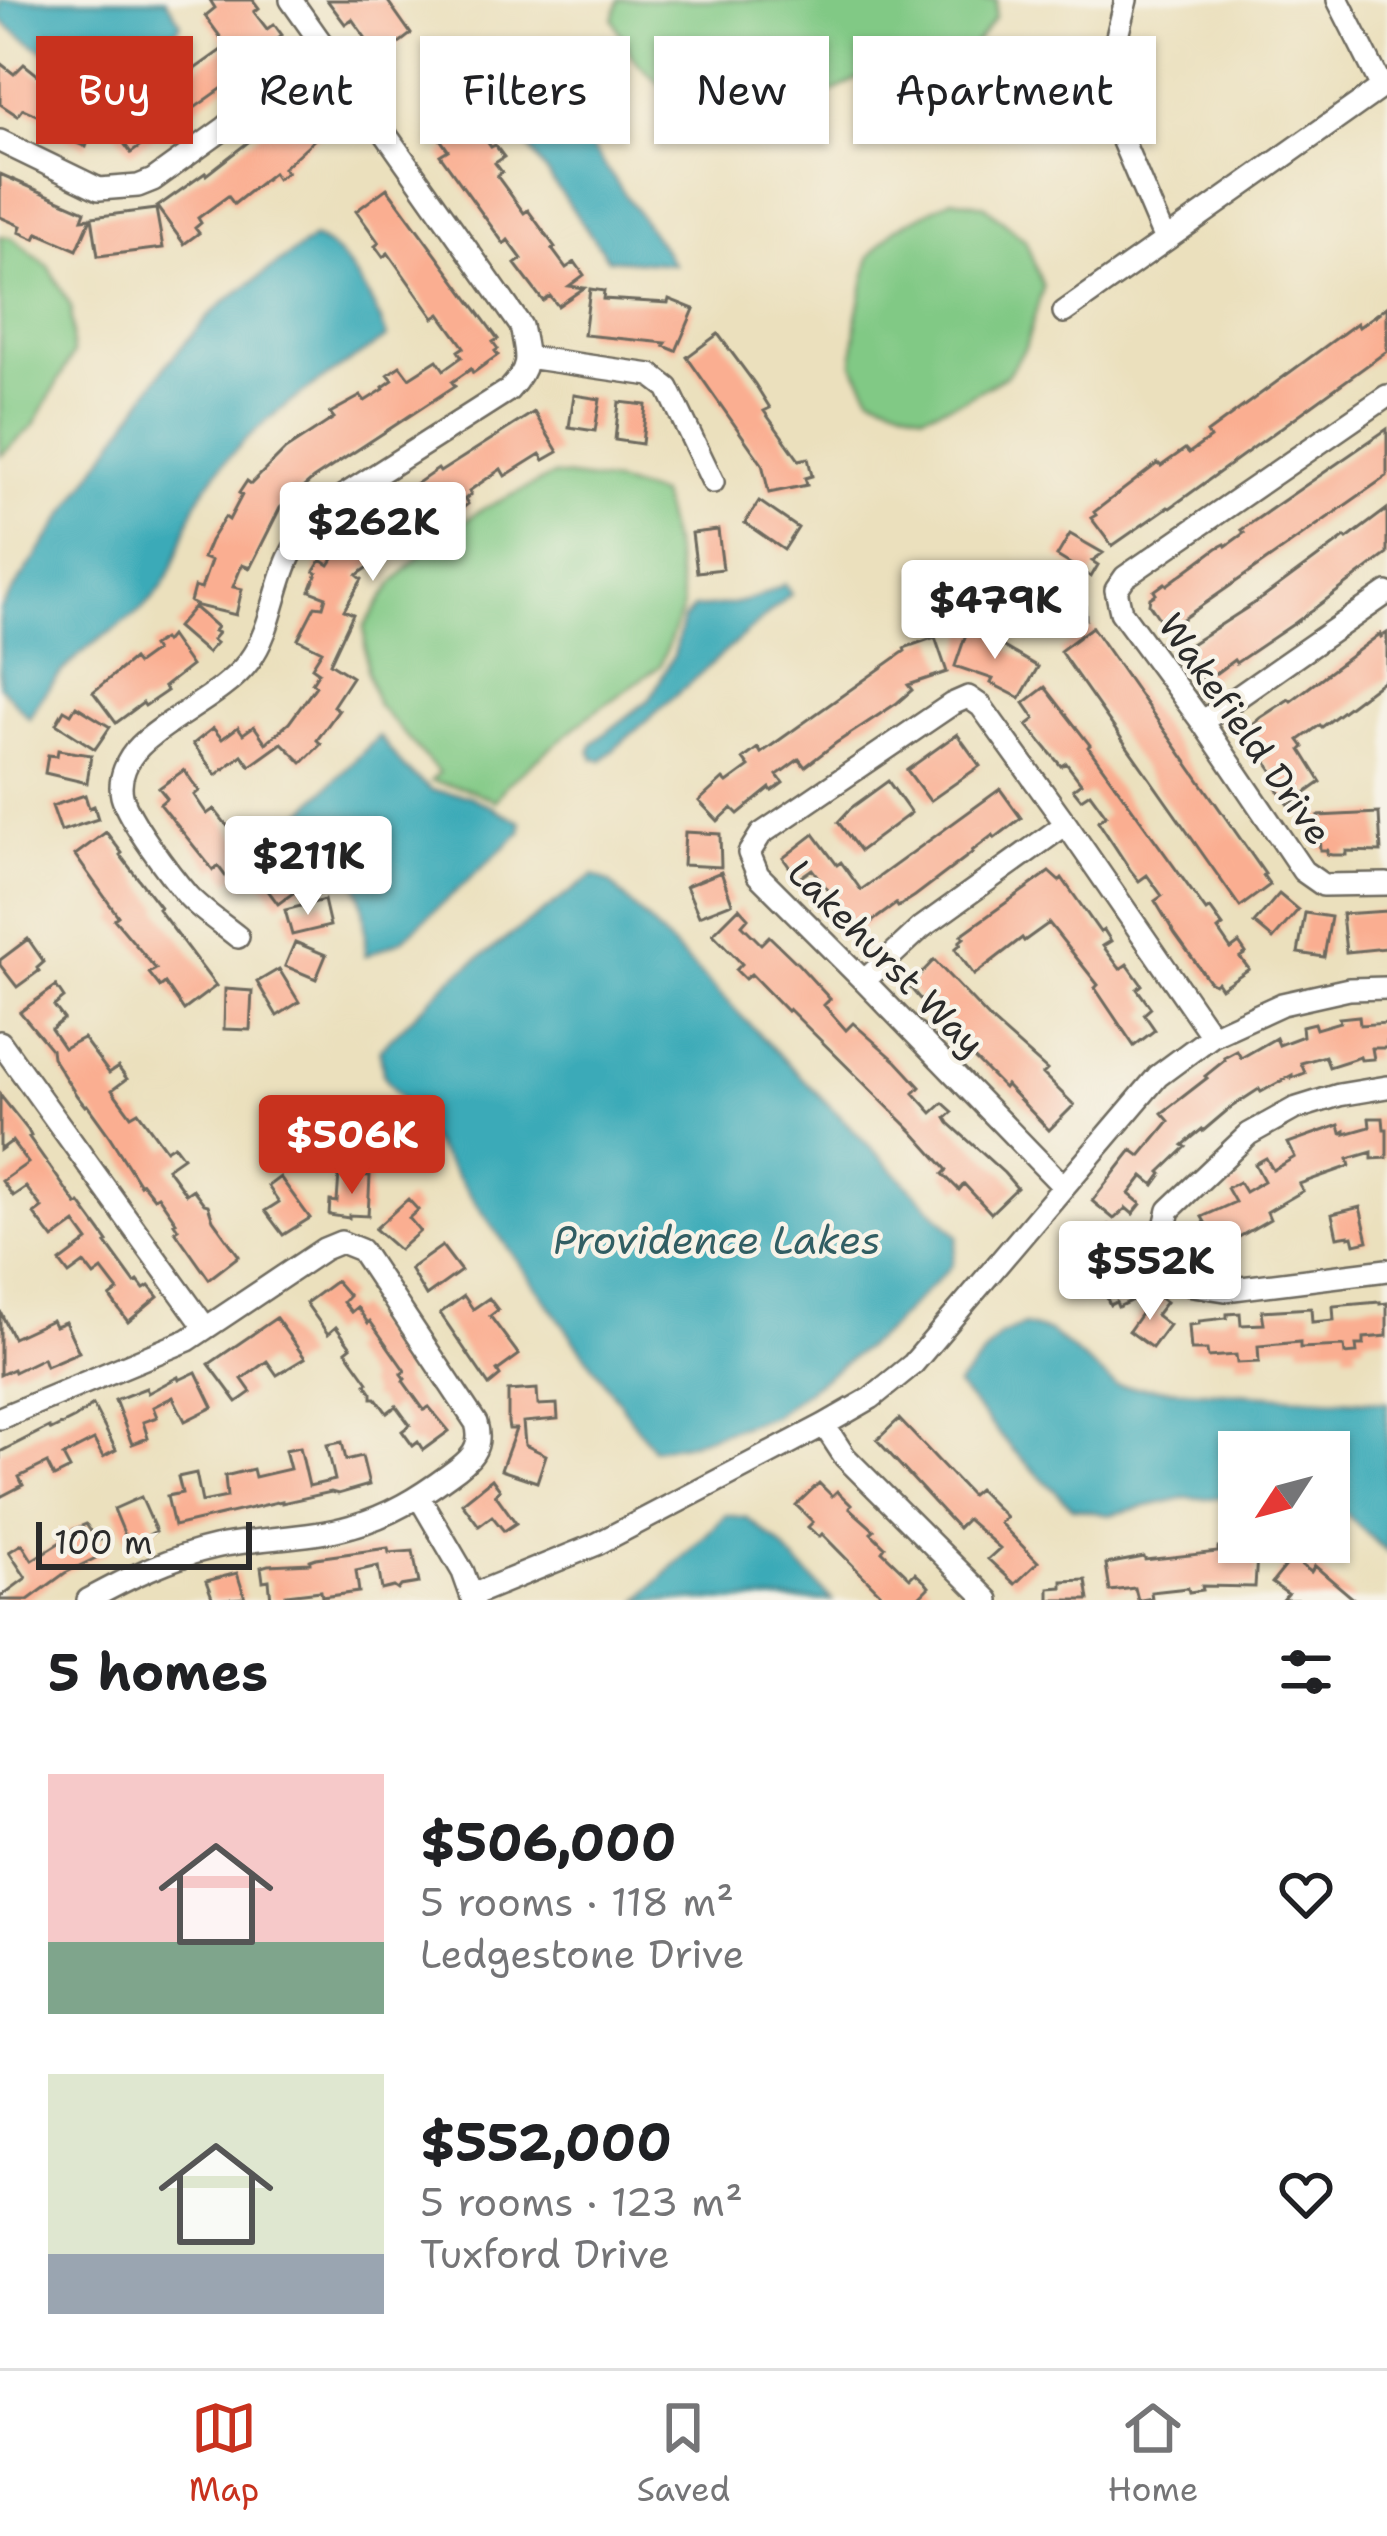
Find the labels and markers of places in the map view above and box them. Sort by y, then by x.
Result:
pin: $262K [289,482,457,584]
pin: $479K [911,560,1079,662]
pin: $211K [224,816,392,918]
pin: $506K [268,1095,436,1197]
pin: $552K [1066,1221,1234,1323]

